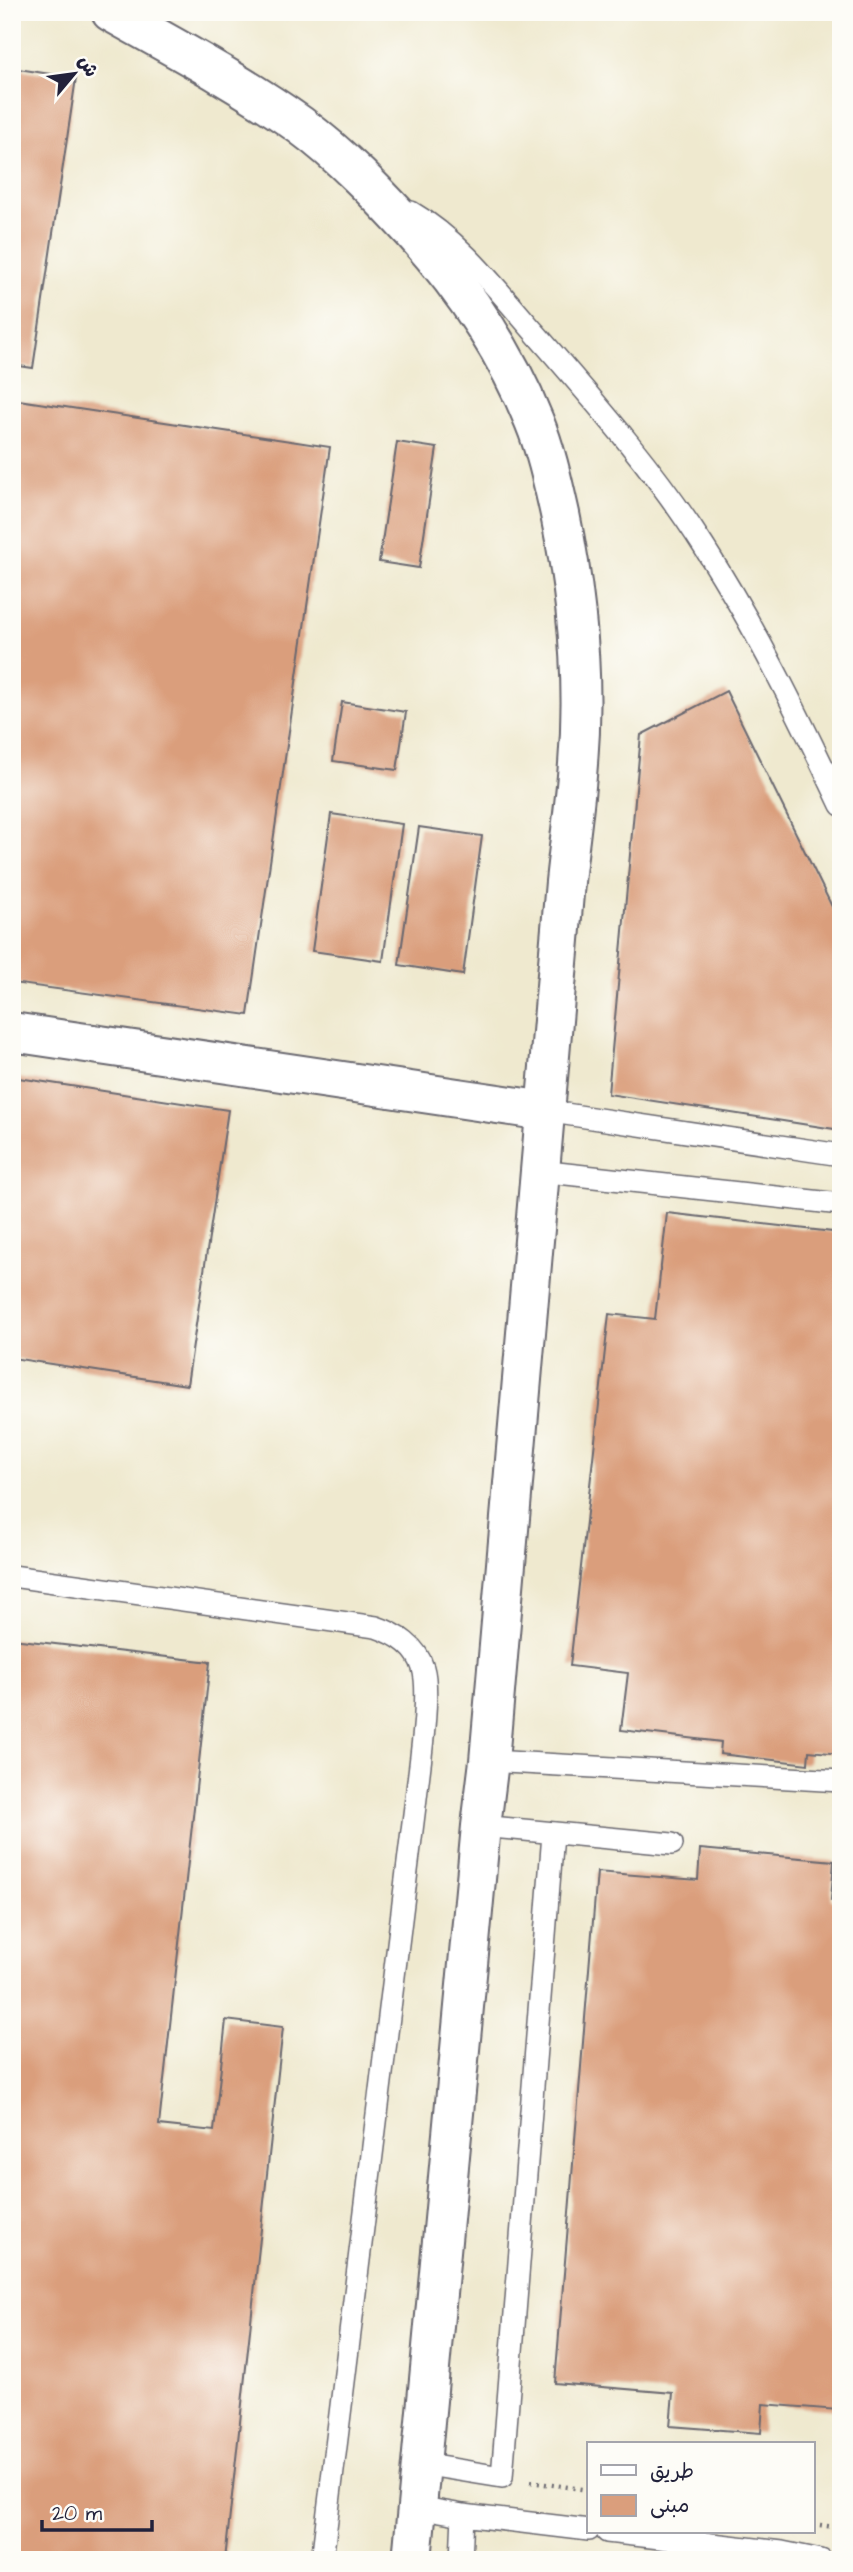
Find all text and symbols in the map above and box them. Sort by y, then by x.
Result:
north arrow [38,38,108,108]
text: ش [71,51,104,82]
legend [587,2442,814,2534]
text: طريق [650,2457,694,2486]
scale bar [42,2488,152,2532]
text: مبنى [650,2491,689,2520]
text: 20 m [52,2499,103,2528]

